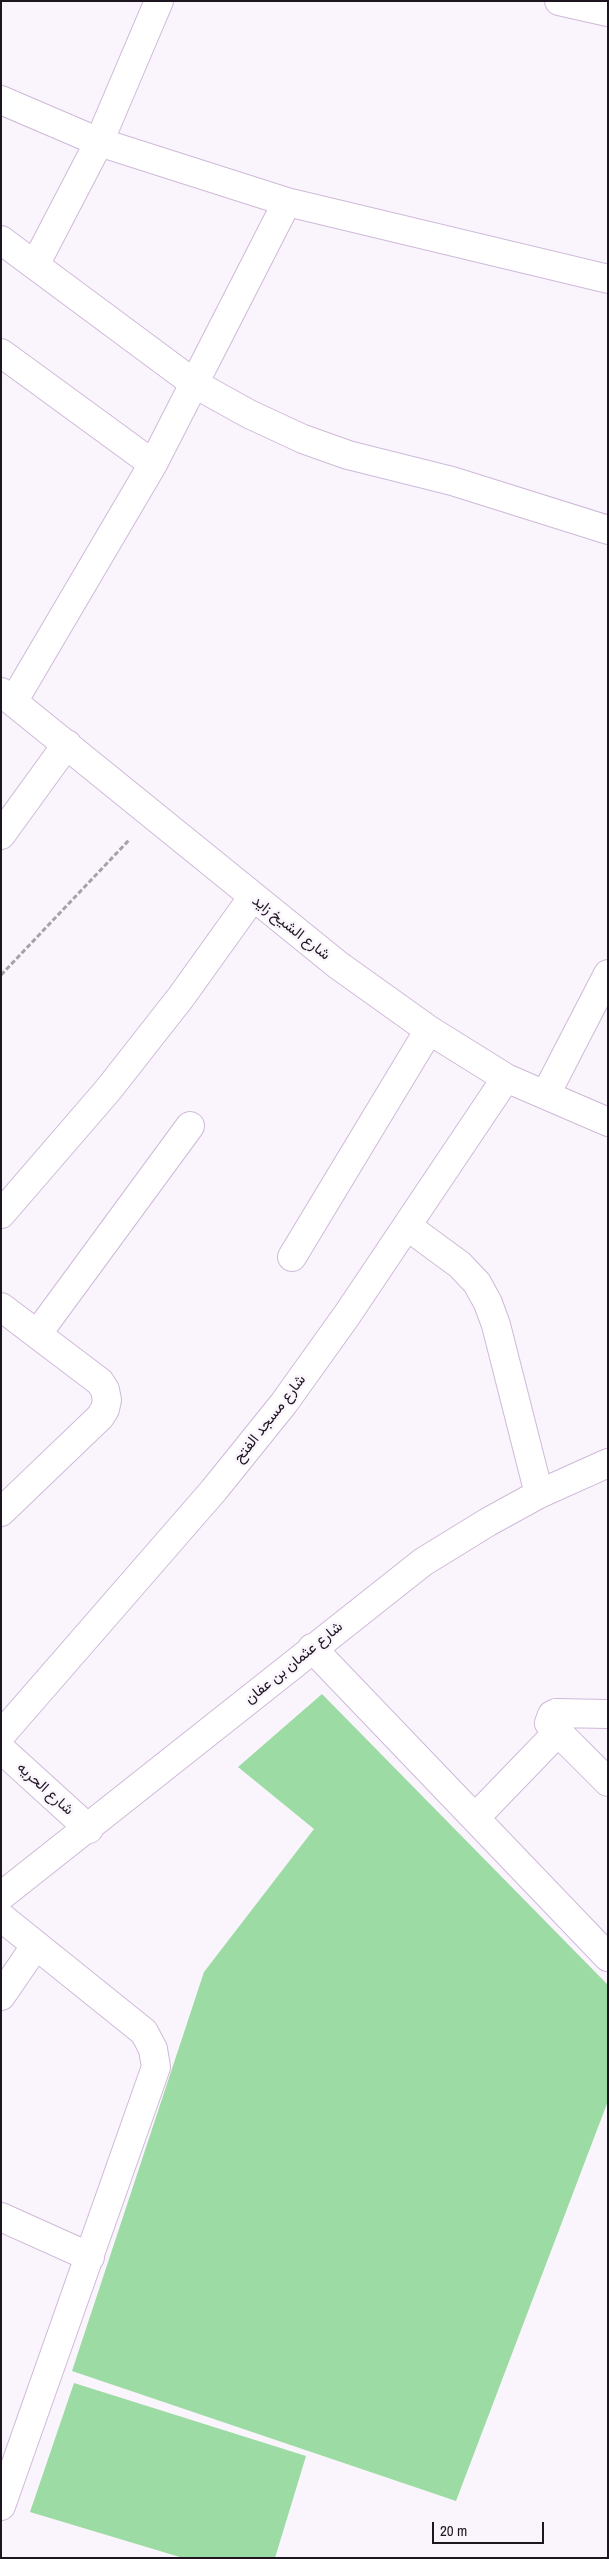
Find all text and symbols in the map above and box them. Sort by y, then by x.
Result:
street label: شارع الشيخ زايد [248,892,334,964]
street label: شارع مسجد الفتح [230,1371,310,1467]
street label: شارع عثمان بن عفان [241,1618,347,1708]
street label: شارع الحريه [13,1759,77,1819]
scale bar [434,2512,546,2544]
text: 20 m [440,2520,467,2541]

